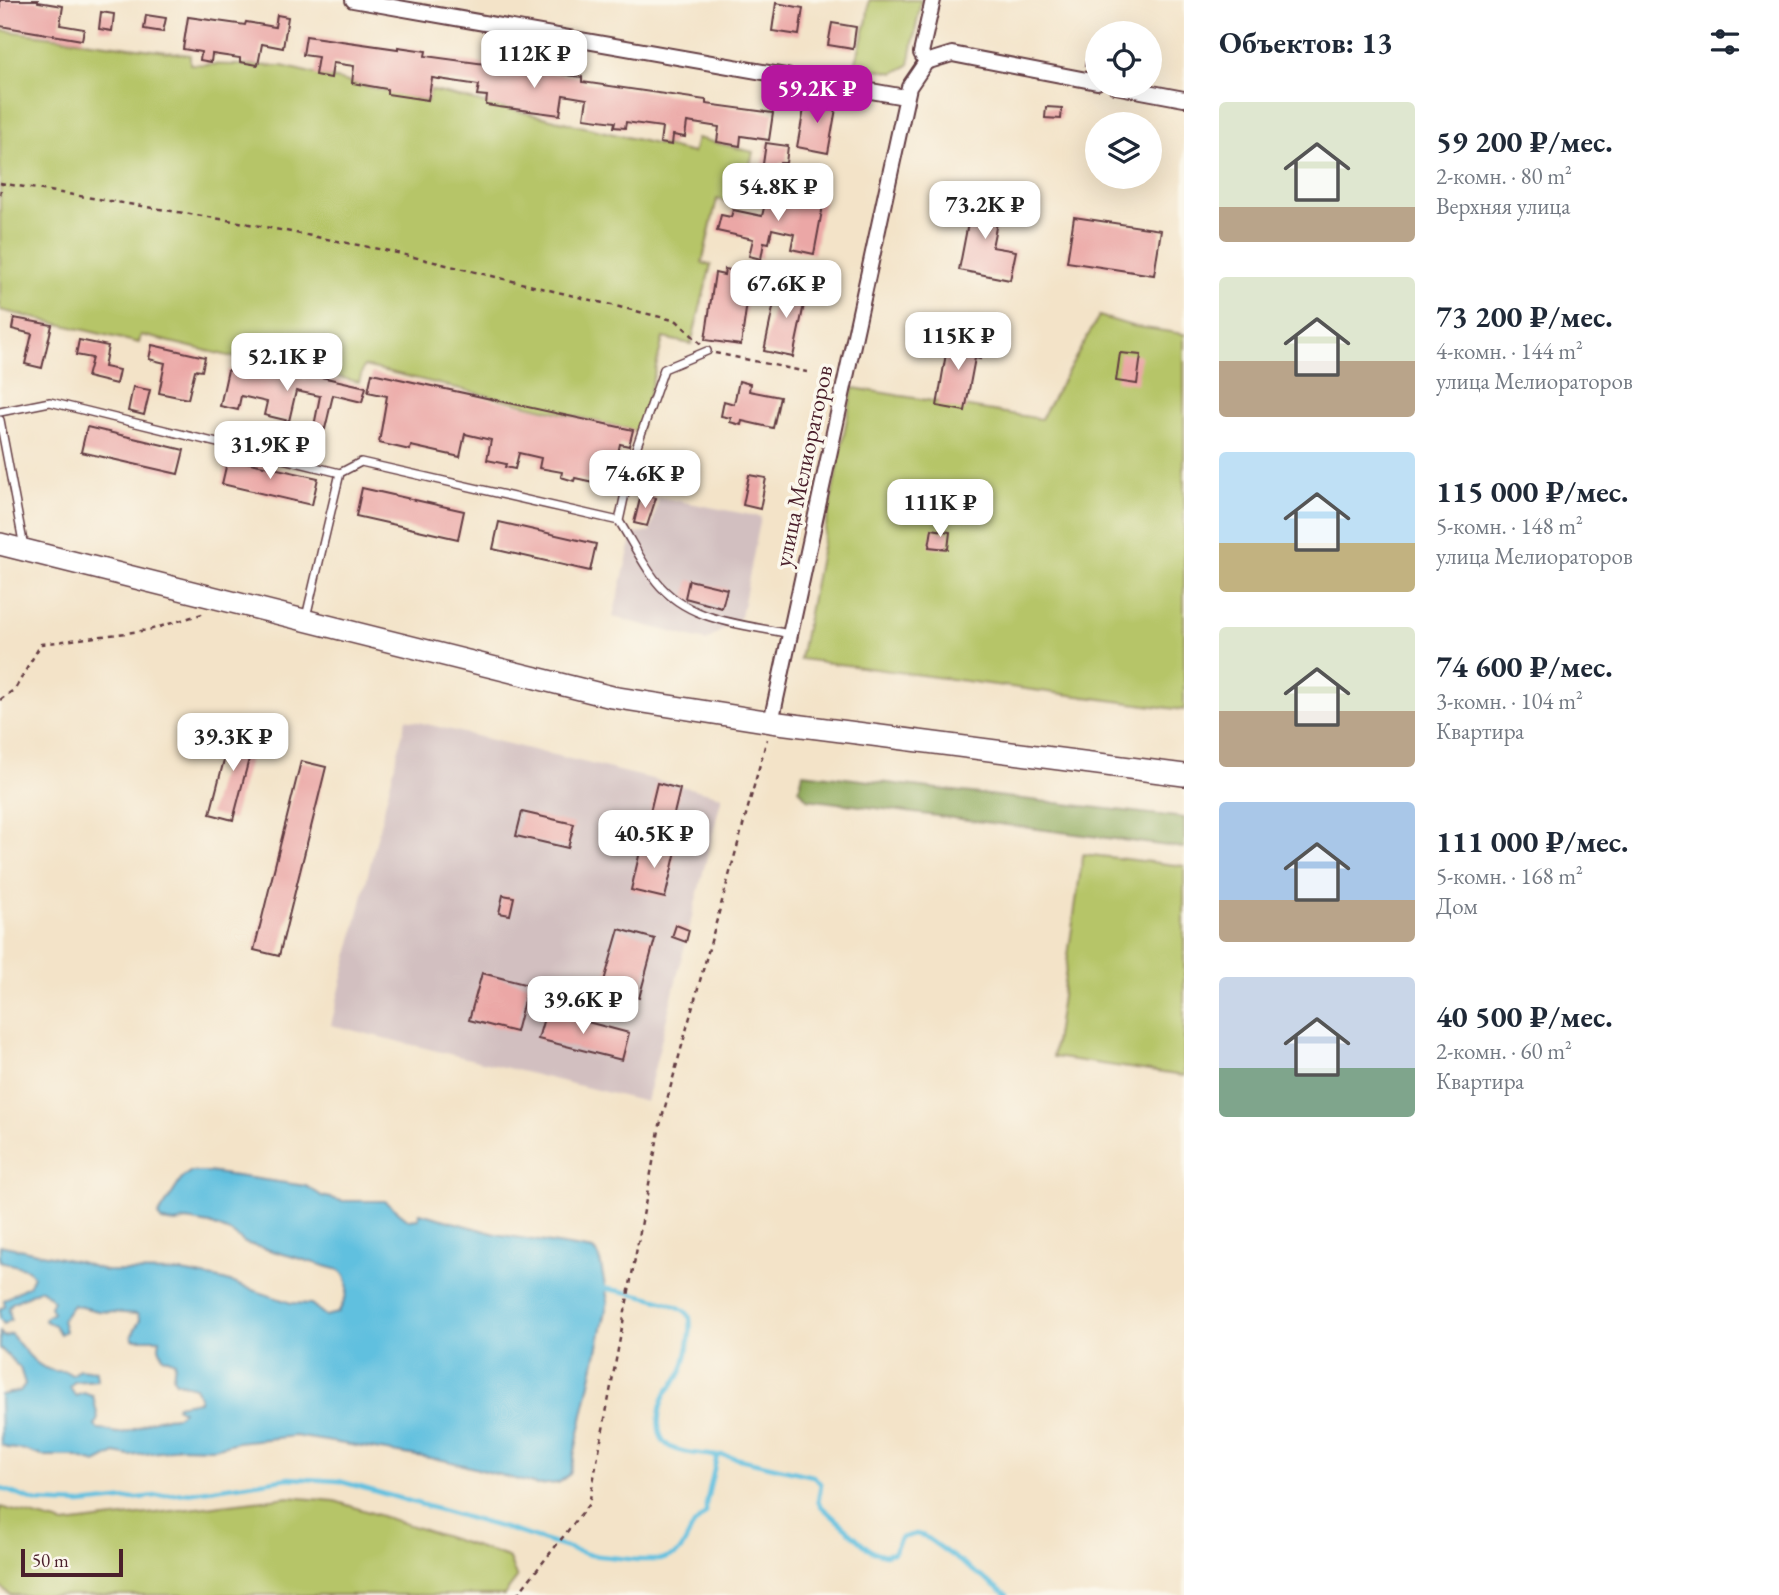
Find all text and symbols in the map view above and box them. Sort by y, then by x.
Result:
map controls [1085,21,1162,189]
button: locate [1085,21,1162,98]
text: Объектов: 13 [1219,23,1393,62]
icon: filters [1706,23,1744,61]
pin: 112K ₽ [477,31,591,90]
text: 112K ₽ [497,38,571,68]
pin: 59.2K ₽ [752,66,882,125]
text: 59.2K ₽ [777,73,857,103]
button: layers [1085,112,1162,189]
text: 59 200 ₽/мес. [1436,122,1613,161]
icon: home [1275,130,1359,214]
text: 2-комн. · 80 m² [1436,161,1572,191]
pin: 54.8K ₽ [713,164,843,223]
text: 54.8K ₽ [738,171,818,201]
pin: 73.2K ₽ [920,182,1050,241]
text: 73.2K ₽ [945,189,1025,219]
text: Верхняя улица [1436,191,1570,221]
pin: 67.6K ₽ [721,260,851,320]
text: 67.6K ₽ [746,268,826,298]
text: 73 200 ₽/мес. [1436,297,1613,336]
icon: home [1275,305,1359,389]
pin: 115K ₽ [901,312,1015,372]
text: 115K ₽ [921,320,995,350]
pin: 52.1K ₽ [222,334,352,393]
text: 4-комн. · 144 m² [1436,336,1583,366]
text: 52.1K ₽ [247,341,327,371]
street label: улица Мелиораторов [767,362,839,570]
text: улица Мелиораторов [1436,366,1633,396]
pin: 31.9K ₽ [205,421,335,481]
text: 31.9K ₽ [230,429,310,459]
pin: 74.6K ₽ [580,450,710,510]
text: 74.6K ₽ [605,458,685,488]
text: 115 000 ₽/мес. [1436,472,1629,511]
pin: 111K ₽ [883,480,997,539]
icon: home [1275,480,1359,564]
text: 111K ₽ [903,487,977,517]
text: 5-комн. · 148 m² [1436,511,1583,541]
text: улица Мелиораторов [1436,541,1633,571]
text: 74 600 ₽/мес. [1436,647,1613,686]
icon: home [1275,655,1359,739]
text: 3-комн. · 104 m² [1436,686,1583,716]
pin: 39.3K ₽ [168,714,298,773]
text: Квартира [1436,716,1524,746]
text: 39.3K ₽ [193,721,273,751]
pin: 40.5K ₽ [589,810,719,870]
text: 40.5K ₽ [614,818,694,848]
text: 111 000 ₽/мес. [1436,822,1629,861]
icon: home [1275,830,1359,914]
text: 5-комн. · 168 m² [1436,861,1583,891]
text: Дом [1436,891,1478,921]
pin: 39.6K ₽ [518,976,648,1036]
text: 39.6K ₽ [543,984,623,1014]
text: 40 500 ₽/мес. [1436,997,1613,1036]
icon: home [1275,1005,1359,1089]
text: 2-комн. · 60 m² [1436,1036,1572,1066]
text: Квартира [1436,1066,1524,1096]
scale bar [21,1546,122,1578]
text: 50 m [32,1548,69,1573]

